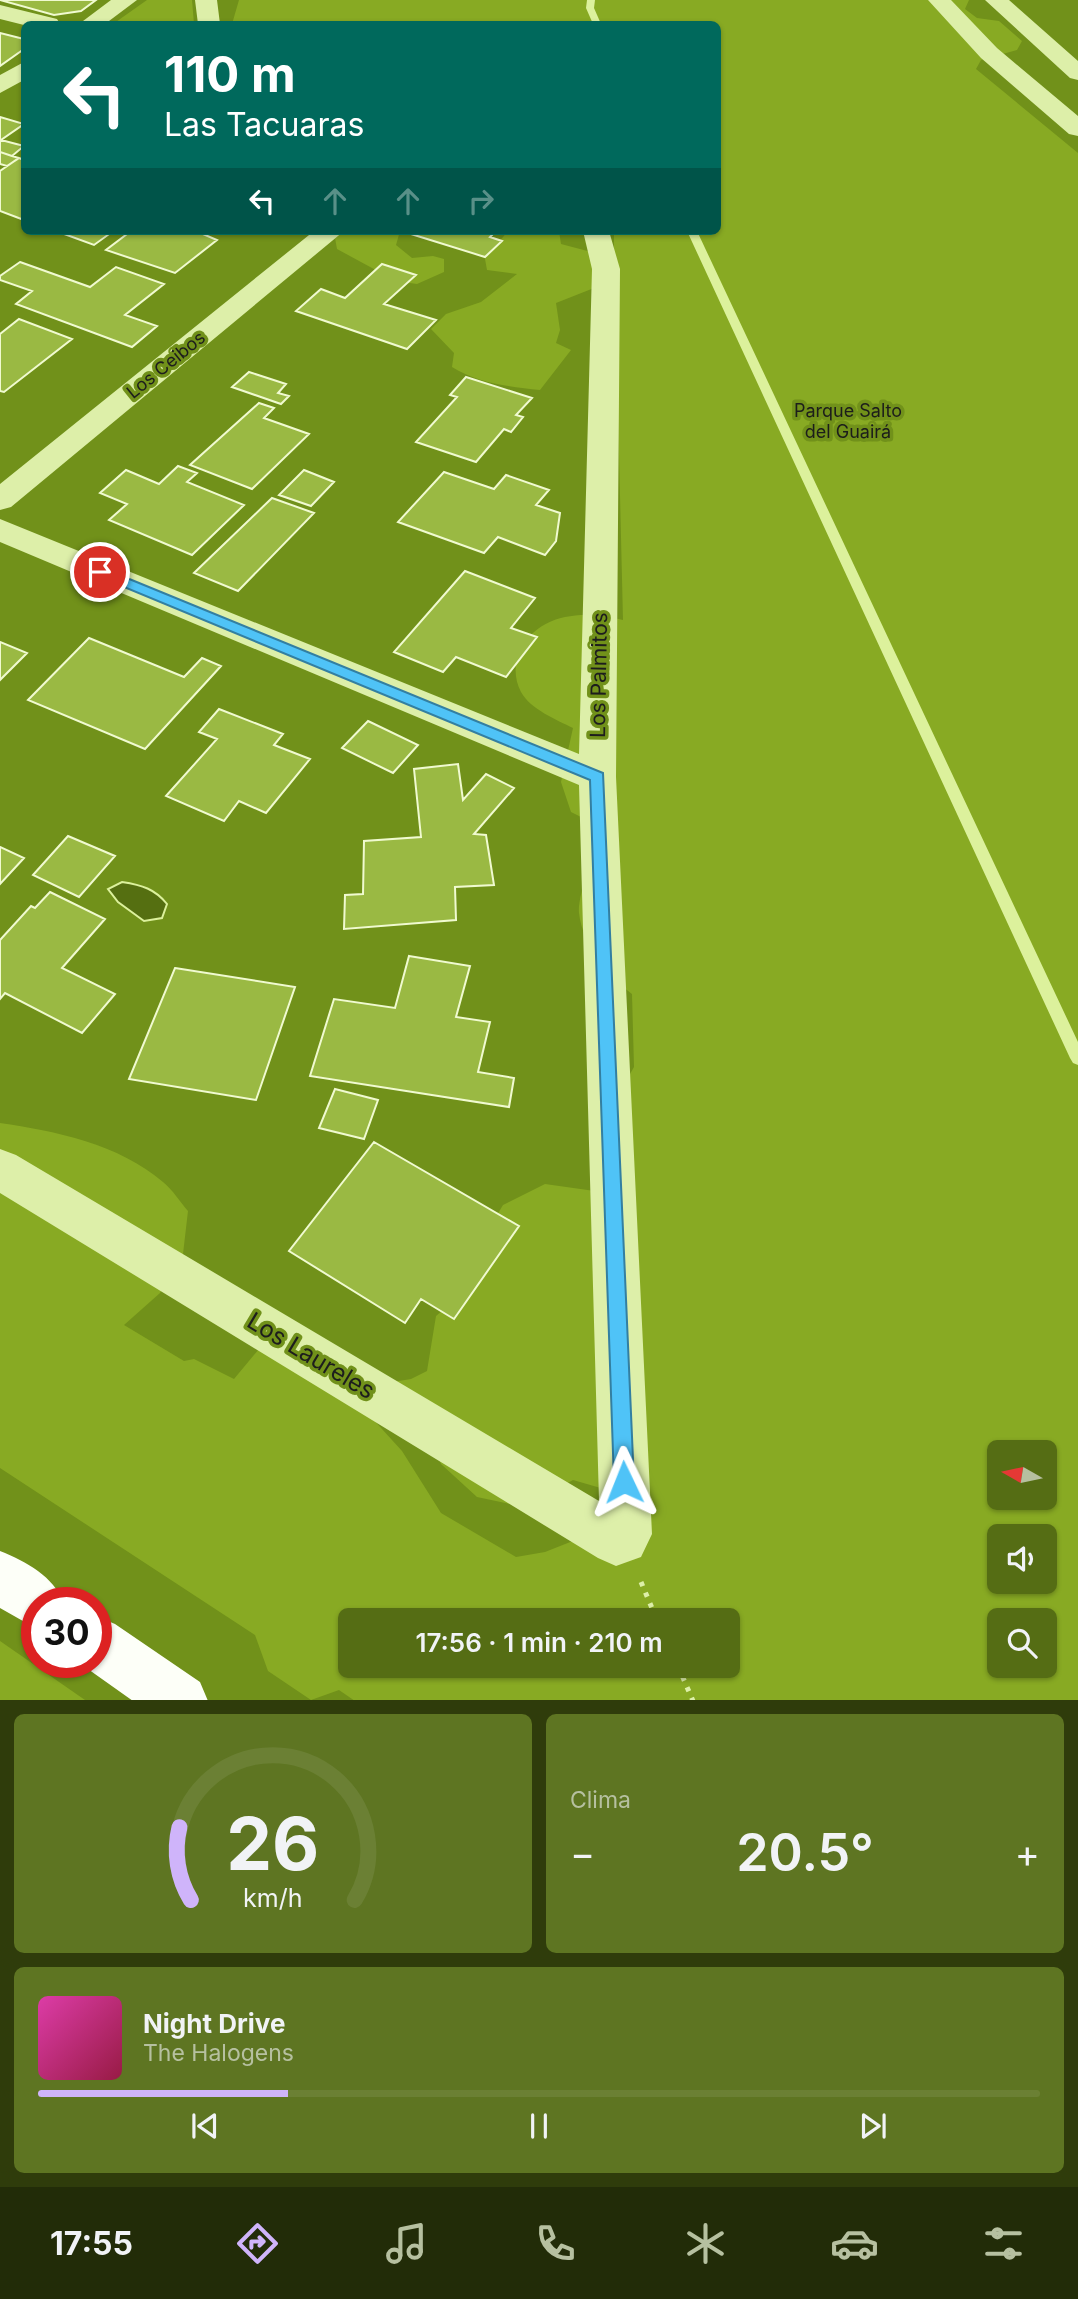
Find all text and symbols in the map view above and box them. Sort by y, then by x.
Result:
text: 110 m [164,45,296,104]
icon: left [49,49,140,140]
text: Las Tacuaras [164,105,364,144]
icon: left [243,182,281,220]
icon: ahead [316,182,354,220]
icon: ahead [389,182,427,220]
icon: right [462,182,500,220]
street label: Los Ceibos [122,327,209,403]
park label: Parque Salto del Guairá [794,400,902,442]
pin [70,542,130,602]
icon: arrive [81,553,119,591]
street label: Los Palmitos [585,612,612,738]
street label: Los Laureles [242,1306,380,1405]
north arrow [987,1440,1057,1510]
map controls [987,1440,1057,1678]
position arrow [587,1445,661,1519]
button: sound [987,1524,1057,1594]
speed limit sign: 30 [21,1587,112,1678]
button: search [987,1608,1057,1678]
text: 17:56 · 1 min · 210 m [415,1627,663,1658]
text: Clima [570,1786,631,1814]
text: 26 [226,1799,320,1888]
text: 20.5° [736,1821,874,1884]
text: − [570,1830,595,1876]
text: + [1015,1830,1040,1876]
text: km/h [243,1882,303,1912]
text: Night Drive [143,2008,285,2039]
text: The Halogens [143,2039,294,2067]
icon: previous [186,2107,224,2145]
icon: pause [520,2107,558,2145]
icon: next [854,2107,892,2145]
icon: directions [233,2219,282,2268]
icon: music [382,2219,431,2268]
icon: phone [531,2219,580,2268]
icon: climate [681,2219,730,2268]
icon: car [830,2219,879,2268]
icon: filters [979,2219,1028,2268]
text: 17:55 [50,2224,133,2263]

